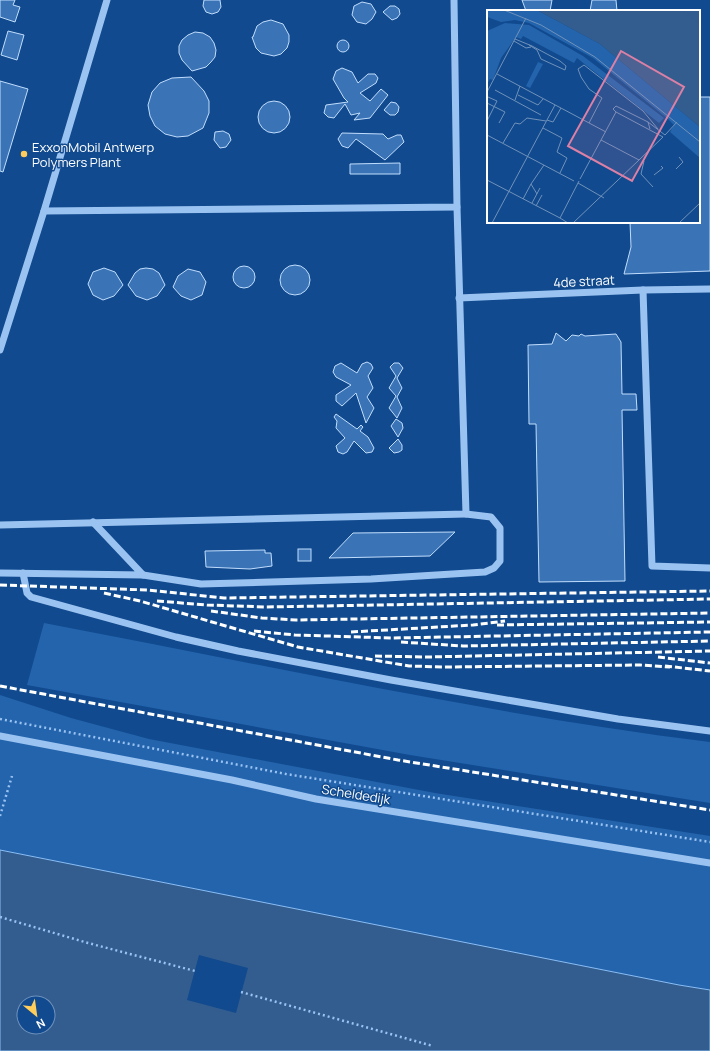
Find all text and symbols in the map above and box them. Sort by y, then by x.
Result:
inset map [487,10,700,223]
place label: ExxonMobil Antwerp Polymers Plant [32,138,154,171]
marker: ExxonMobil Antwerp Polymers Plant [19,149,29,159]
street label: 4de straat [553,270,615,292]
street label: Scheldedijk [320,780,392,808]
north arrow [16,995,56,1035]
text: N [34,1016,48,1033]

